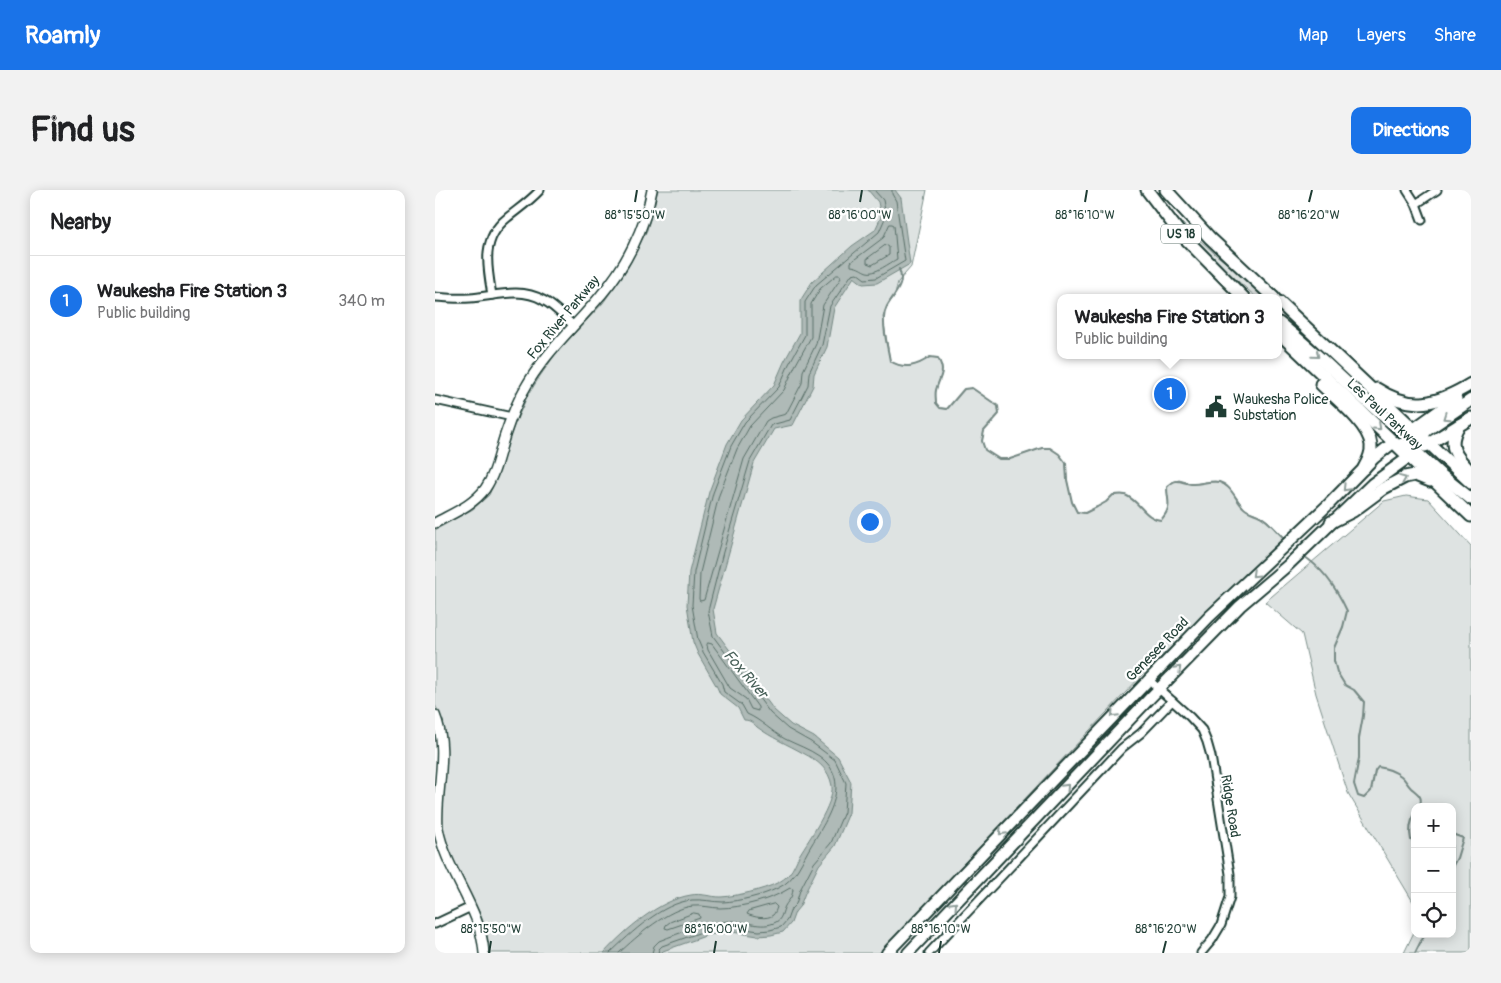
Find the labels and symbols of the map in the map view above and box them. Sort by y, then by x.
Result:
text: 88°15'50"W [605,208,665,223]
text: 88°16'00"W [829,208,891,223]
text: 88°16'10"W [1055,208,1115,223]
text: 88°16'20"W [1278,208,1340,223]
road number: US 18 [1161,224,1201,244]
street label: Fox River Parkway [523,272,603,363]
one-way arrow [1310,349,1319,357]
pin: 1 [1154,375,1186,413]
street label: Les Paul Parkway [1343,375,1426,454]
place label: Waukesha Police Substation [1233,391,1329,424]
public building icon: Waukesha Police Substation [1203,394,1229,420]
one-way arrow [1442,411,1452,420]
one-way arrow [1372,421,1381,430]
one-way arrow [1398,475,1406,485]
one-way arrow [1343,482,1352,491]
your location [857,509,883,535]
one-way arrow [1252,569,1261,578]
street label: Genesee Road [1122,614,1192,685]
water label: Fox River [719,646,773,704]
one-way arrow [1172,666,1181,675]
one-way arrow [1111,709,1120,718]
street label: Ridge Road [1217,773,1244,839]
one-way arrow [1060,783,1069,792]
one-way arrow [999,826,1008,835]
one-way arrow [948,901,957,910]
text: 88°15'50"W [461,922,521,937]
text: 88°16'00"W [685,922,747,937]
text: 88°16'10"W [911,922,971,937]
text: 88°16'20"W [1135,922,1197,937]

